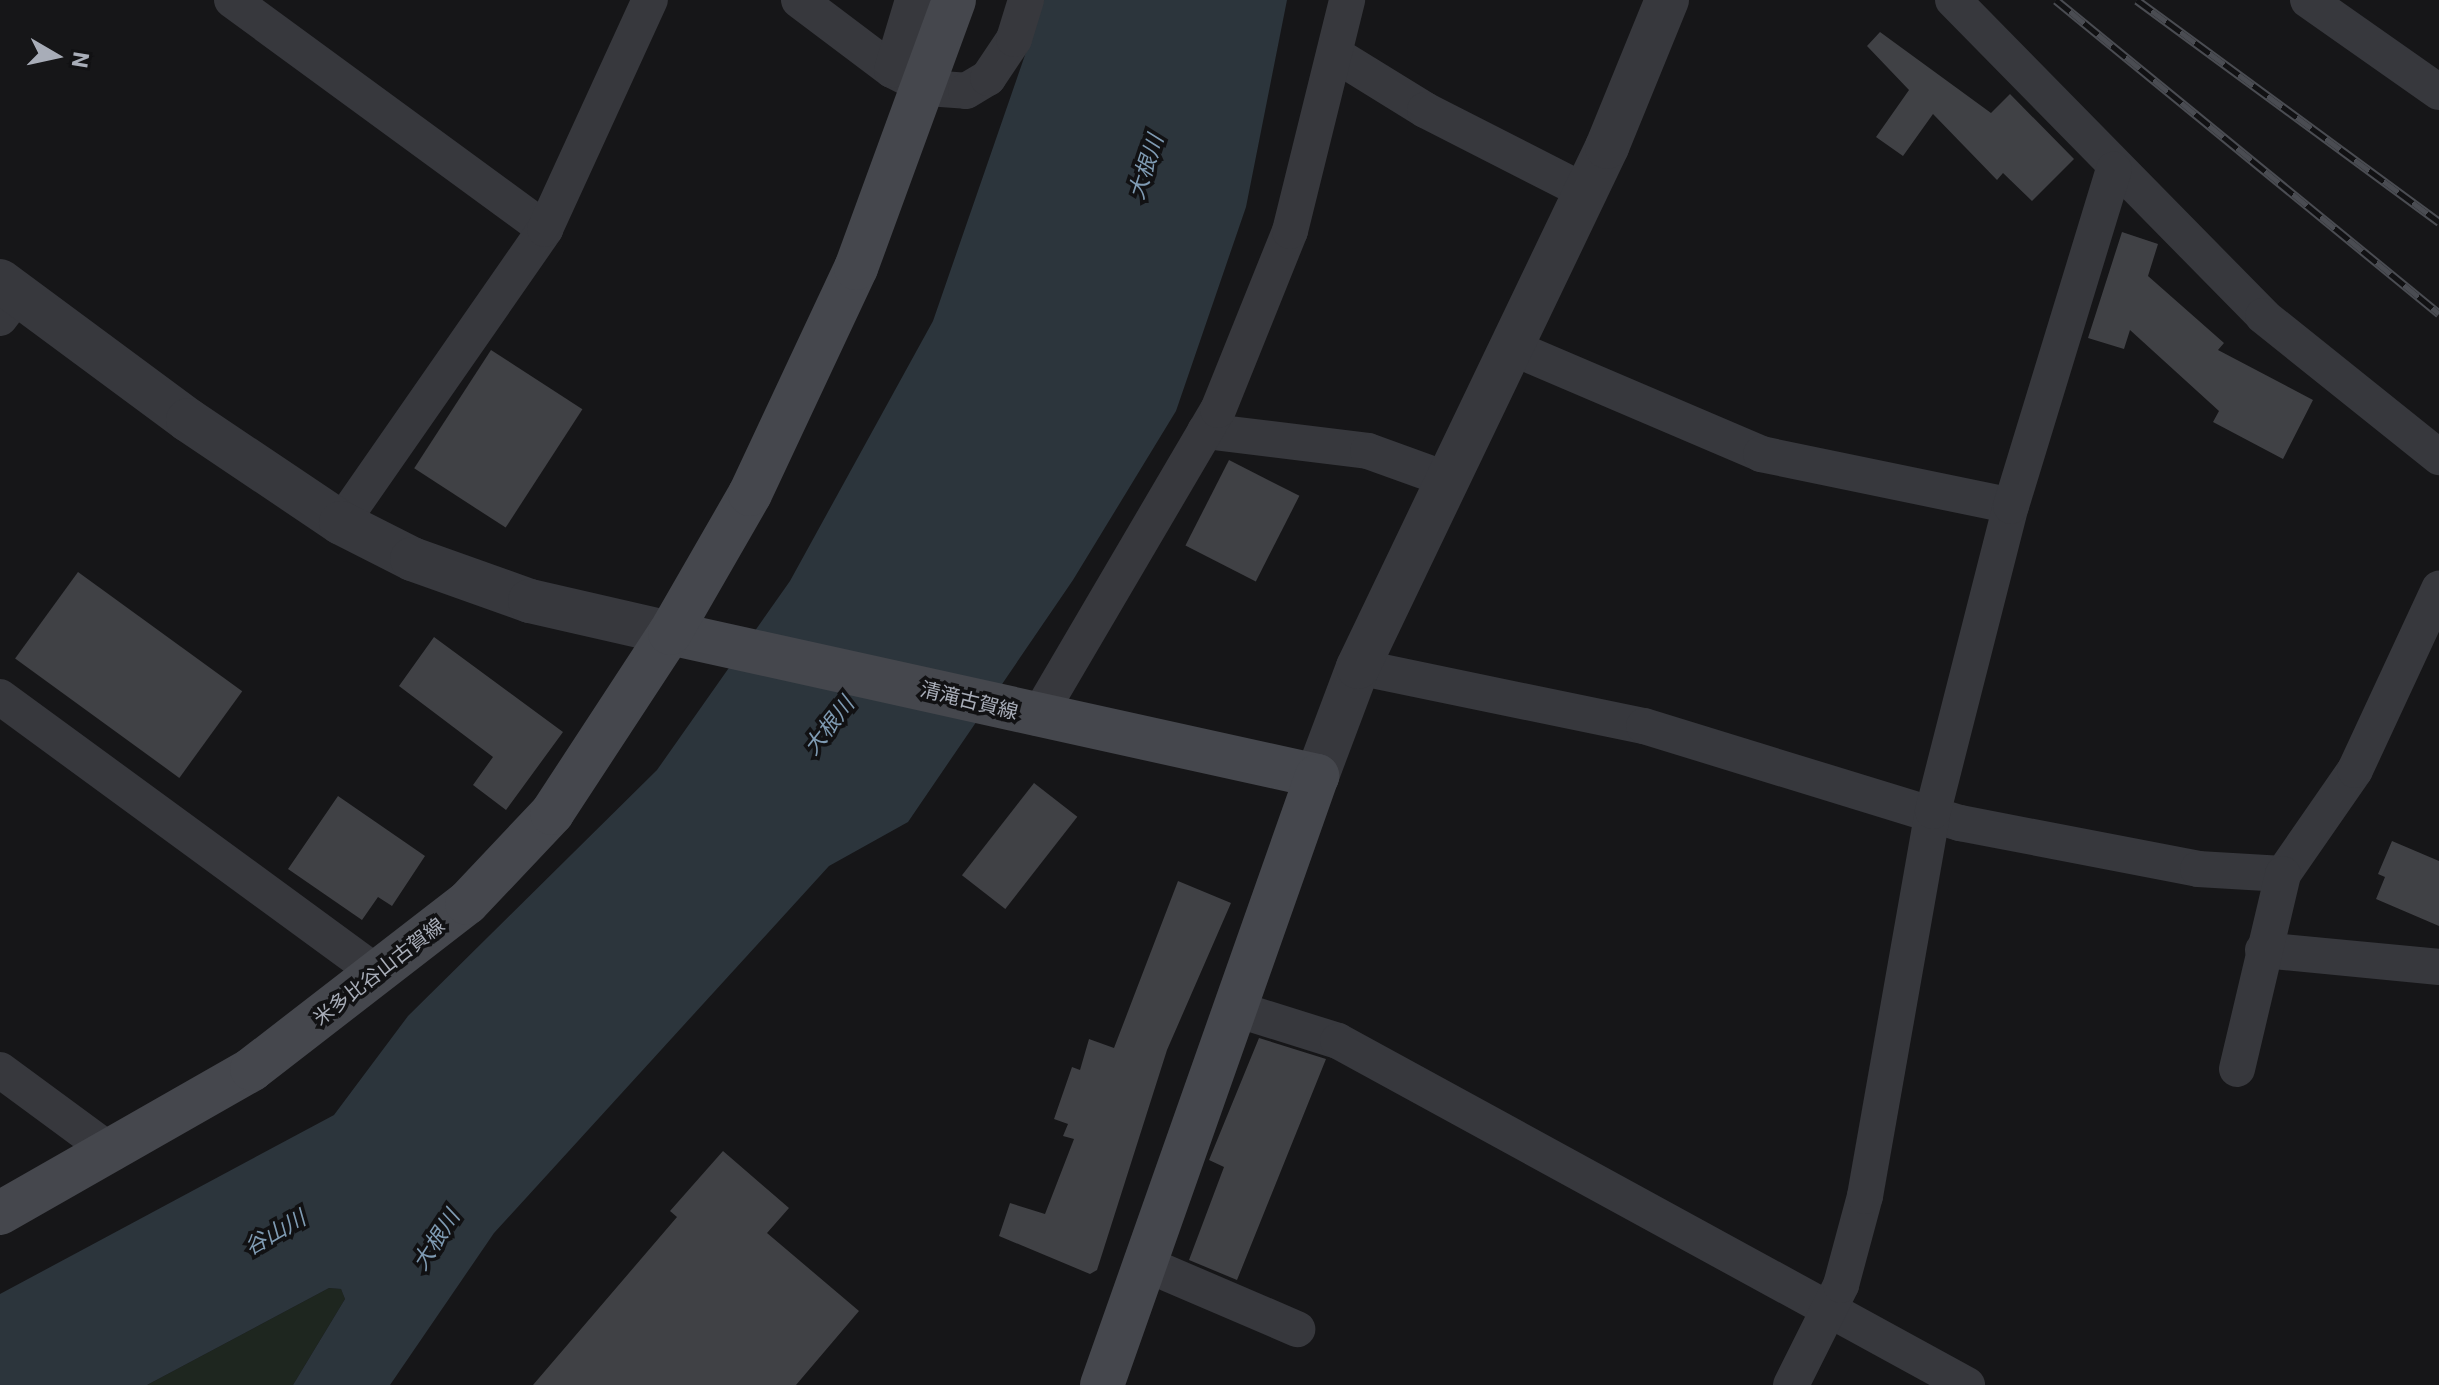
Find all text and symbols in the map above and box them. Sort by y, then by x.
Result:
north arrow [16,16,96,96]
text: N [67,50,94,69]
water label: 大根川 [1123,132,1169,202]
street label: 清滝古賀線 [918,677,1020,725]
water label: 大根川 [798,692,860,760]
street label: 米多比谷山古賀線 [309,913,449,1031]
water label: 谷山川 [240,1205,310,1261]
water label: 大根川 [407,1205,465,1275]

